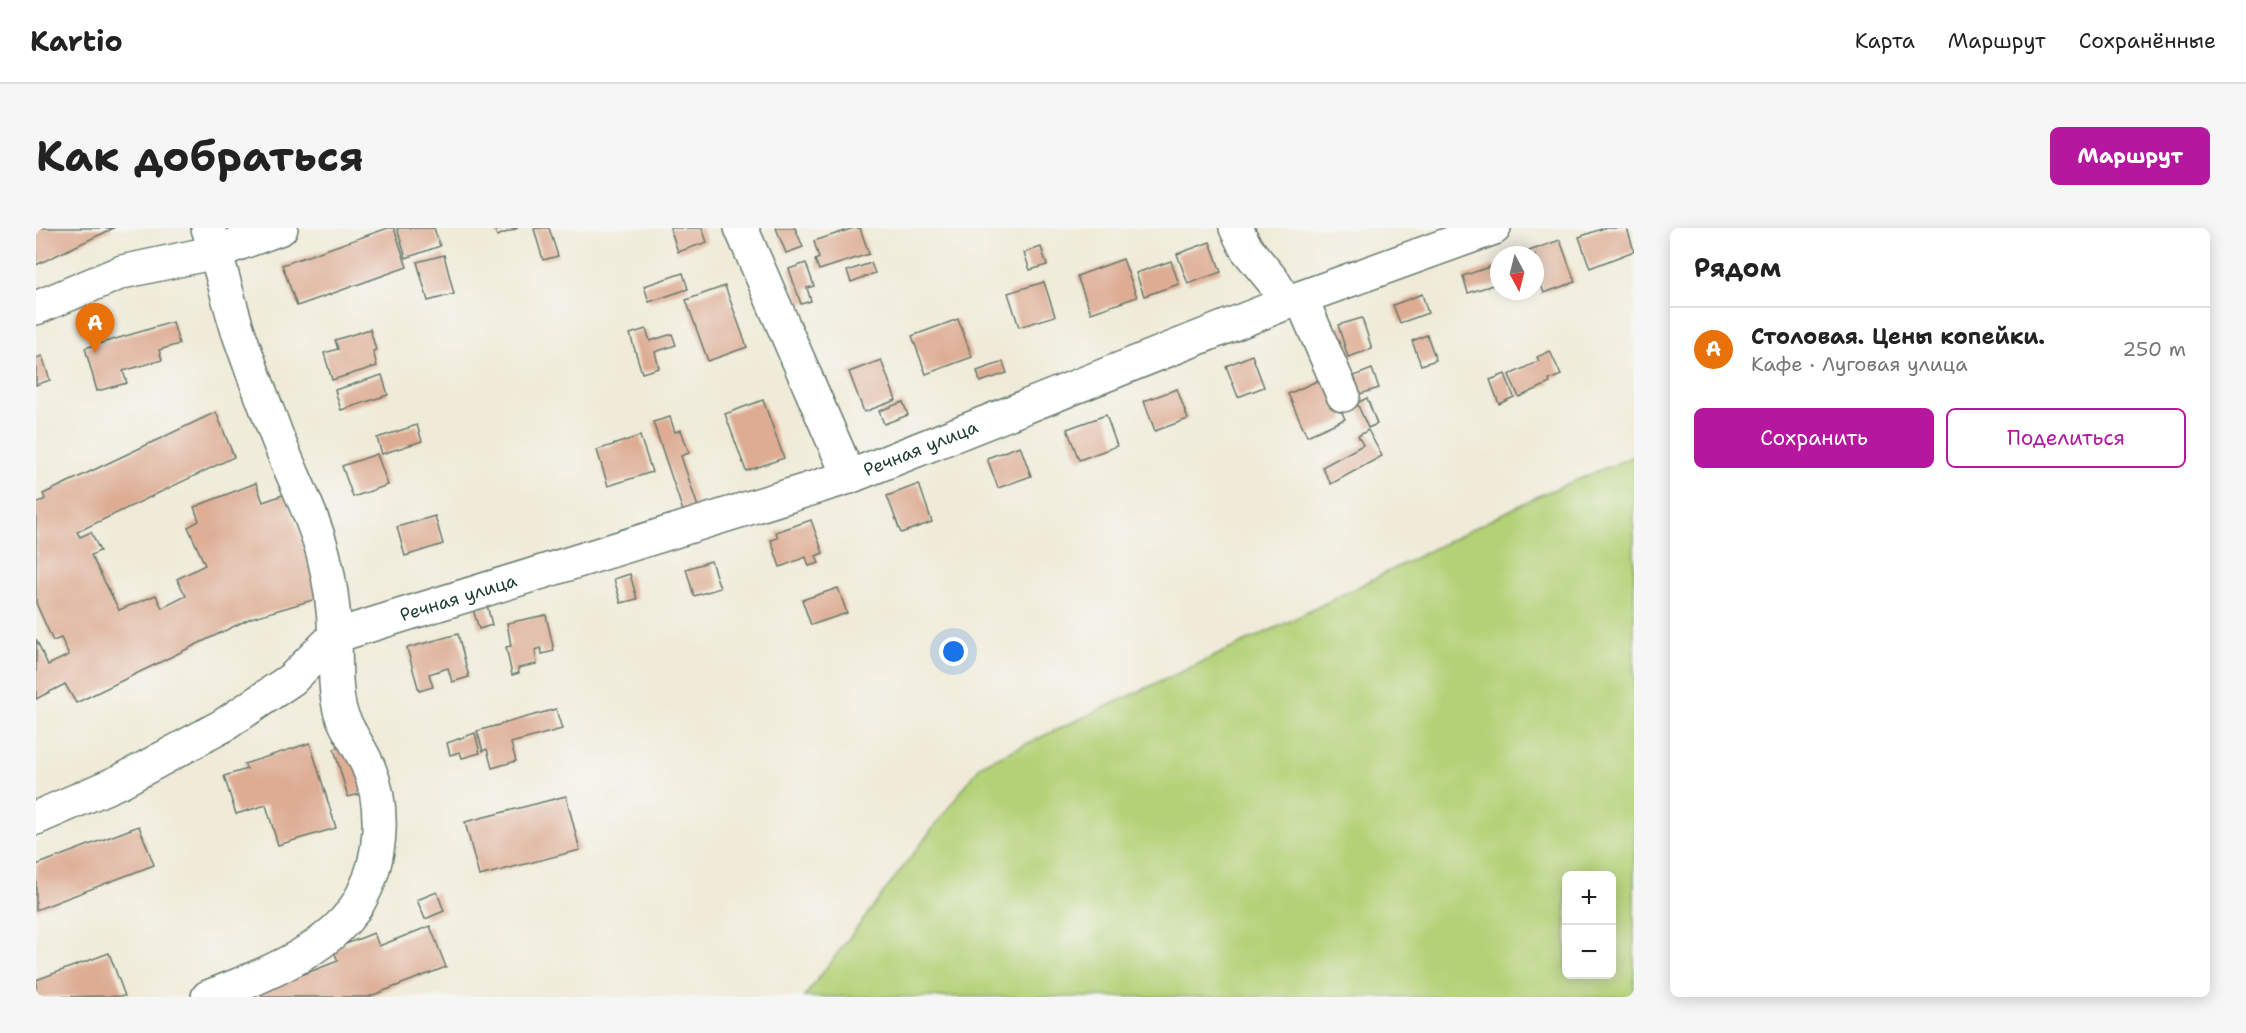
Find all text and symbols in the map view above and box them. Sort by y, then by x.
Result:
text: Kartio [30,22,123,60]
text: Карта [1855,27,1915,55]
text: Маршрут [1948,27,2046,55]
text: Сохранённые [2079,27,2216,55]
button: Маршрут [2050,127,2210,185]
text: Как добраться [36,128,364,184]
north arrow [1490,246,1544,300]
text: Рядом [1694,250,1781,285]
pin: A [76,304,114,353]
text: Столовая. Цены копейки. [1751,322,2045,351]
text: A [1706,336,1721,362]
text: 250 m [2122,336,2186,362]
text: Кафе · Луговая улица [1751,351,1968,377]
button: Сохранить [1694,408,1934,468]
button: Поделиться [1946,408,2186,468]
street label: Речная улица [860,415,981,482]
street label: Речная улица [397,568,520,627]
your location [939,637,968,666]
map controls [1562,871,1616,979]
button: + [1562,871,1616,925]
button: − [1562,925,1616,979]

